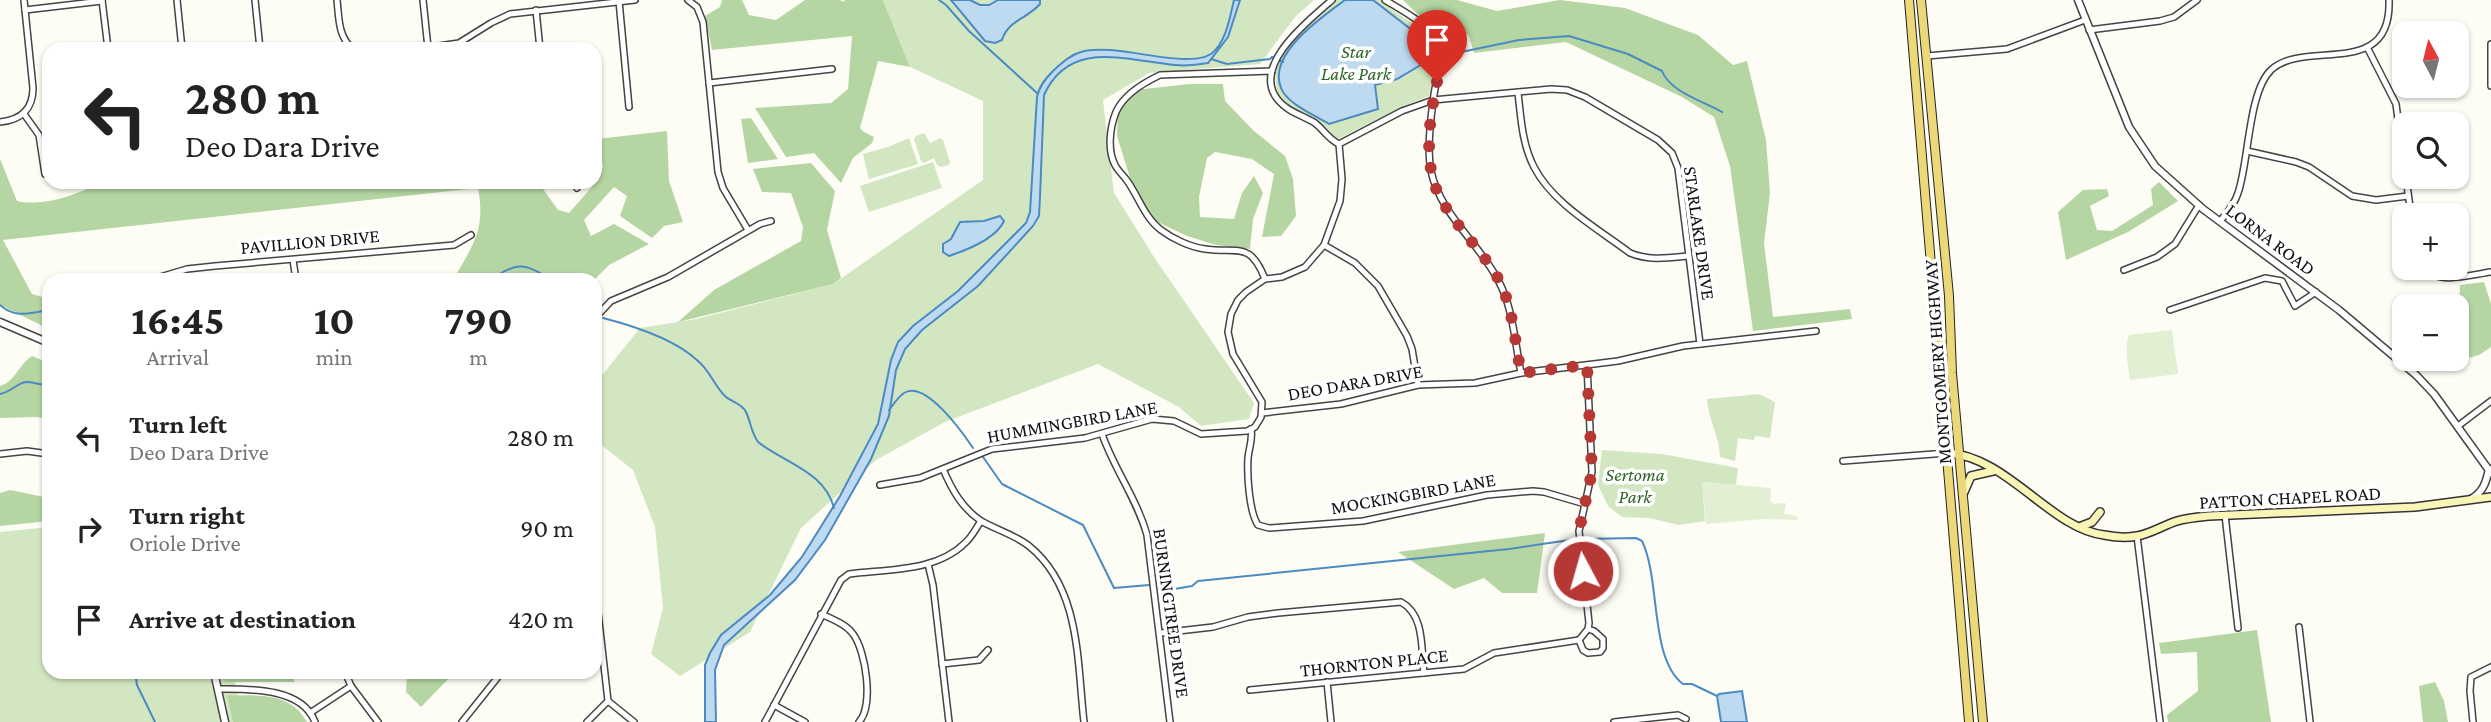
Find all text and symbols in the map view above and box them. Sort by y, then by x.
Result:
pin [1407,10,1467,82]
icon: arrive [1418,21,1456,59]
north arrow [2392,21,2469,98]
map controls [2392,21,2469,371]
park label: Star Lake Park [1321,41,1392,84]
icon: left [70,70,161,161]
text: 280 m [185,70,319,125]
button: search [2392,112,2469,189]
text: Deo Dara Drive [185,128,380,164]
street label: STARLAKE DRIVE [1680,165,1719,301]
street label: LORNA ROAD [2222,199,2319,280]
button: + [2392,203,2469,280]
street label: PAVILLION DRIVE [240,225,380,258]
street label: MONTGOMERY HIGHWAY [1920,258,1955,465]
button: − [2392,294,2469,371]
text: 16:45 [131,296,225,343]
text: 10 [314,296,355,343]
text: 790 [444,296,513,343]
text: Arrival [147,344,209,370]
text: min [316,344,353,370]
text: m [469,344,488,370]
street label: DEO DARA DRIVE [1286,360,1424,405]
street label: HUMMINGBIRD LANE [985,396,1159,447]
text: Turn left [129,410,227,439]
icon: left [70,419,108,457]
text: 280 m [507,423,574,452]
text: Deo Dara Drive [129,439,269,465]
park label: Sertoma Park [1605,464,1665,507]
street label: MOCKINGBIRD LANE [1329,469,1497,518]
street label: PATTON CHAPEL ROAD [2199,482,2382,513]
text: Turn right [129,501,245,530]
icon: right [70,510,108,548]
text: 90 m [520,514,574,543]
street label: BURNINGTREE DRIVE [1149,527,1194,699]
text: Oriole Drive [129,530,241,556]
position arrow [1546,534,1620,608]
icon: arrive [70,601,108,639]
text: Arrive at destination [129,605,356,634]
text: 420 m [508,605,574,634]
street label: THORNTON PLACE [1299,644,1449,681]

